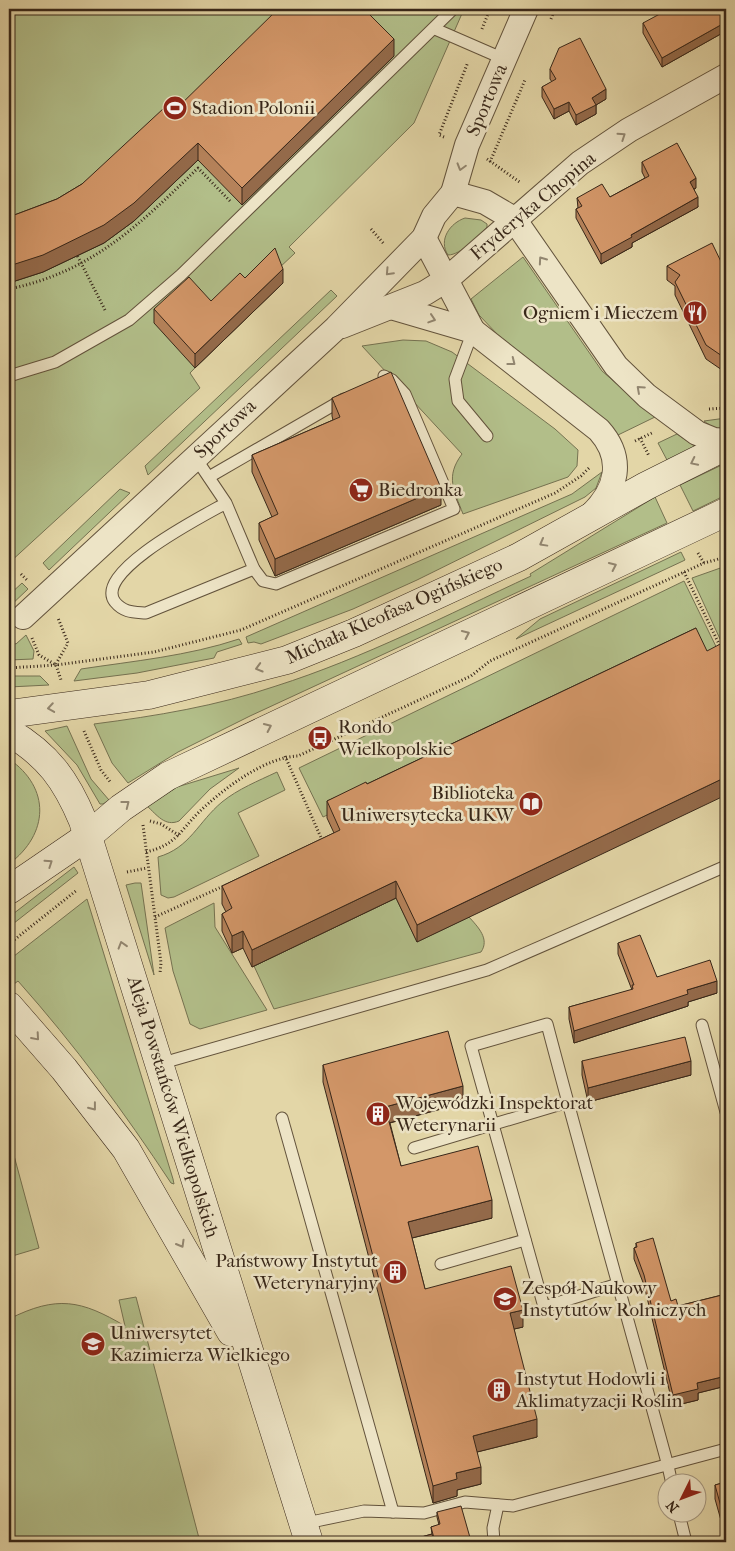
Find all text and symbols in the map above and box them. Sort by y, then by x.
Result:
street label: Sportowa [462,60,512,140]
sports icon: Stadion Polonii [162,95,188,121]
place label: Stadion Polonii [192,97,316,119]
one-way arrow [616,132,625,142]
street label: Fryderyka Chopina [466,147,600,265]
one-way arrow [456,162,466,170]
one-way arrow [539,257,548,266]
one-way arrow [386,266,395,275]
restaurant icon: Ogniem i Mieczem [682,300,708,326]
place label: Ogniem i Mieczem [523,302,678,324]
one-way arrow [428,314,436,324]
one-way arrow [506,356,515,364]
one-way arrow [637,386,646,395]
street label: Sportowa [190,395,261,463]
one-way arrow [690,456,699,466]
supermarket icon: Biedronka [348,477,374,503]
place label: Biedronka [378,479,463,501]
one-way arrow [539,537,548,547]
street label: Michała Kleofasa Ogińskiego [282,553,506,669]
one-way arrow [608,561,617,572]
one-way arrow [461,630,470,641]
one-way arrow [255,662,263,672]
one-way arrow [47,702,55,713]
place label: Rondo Wielkopolskie [337,716,452,760]
one-way arrow [263,723,272,733]
bus stop icon: Rondo Wielkopolskie [307,725,333,751]
place label: Biblioteka Uniwersytecka UKW [341,782,515,826]
library icon: Biblioteka Uniwersytecka UKW [518,791,544,817]
one-way arrow [120,801,130,810]
one-way arrow [43,860,52,869]
one-way arrow [118,942,128,950]
street label: Aleja Powstańców Wielkopolskich [122,973,223,1241]
one-way arrow [30,1032,39,1041]
place label: Wojewódzki Inspektorat Weterynarii [395,1092,594,1136]
one-way arrow [88,1101,96,1110]
building icon: Wojewódzki Inspektorat Weterynarii [365,1101,391,1127]
one-way arrow [174,1238,184,1247]
place label: Państwowy Instytut Weterynaryjny [215,1250,379,1294]
building icon: Państwowy Instytut Weterynaryjny [382,1259,408,1285]
place label: Zespół Naukowy Instytutów Rolniczych [522,1277,707,1321]
school or university icon: Zespół Naukowy Instytutów Rolniczych [492,1286,518,1312]
place label: Uniwersytet Kazimierza Wielkiego [110,1322,290,1366]
school or university icon: Uniwersytet Kazimierza Wielkiego [80,1331,106,1357]
place label: Instytut Hodowli i Aklimatyzacji Roślin [515,1368,683,1412]
building icon: Instytut Hodowli i Aklimatyzacji Roślin [486,1377,512,1403]
north arrow [658,1474,708,1524]
text: N [663,1496,683,1516]

